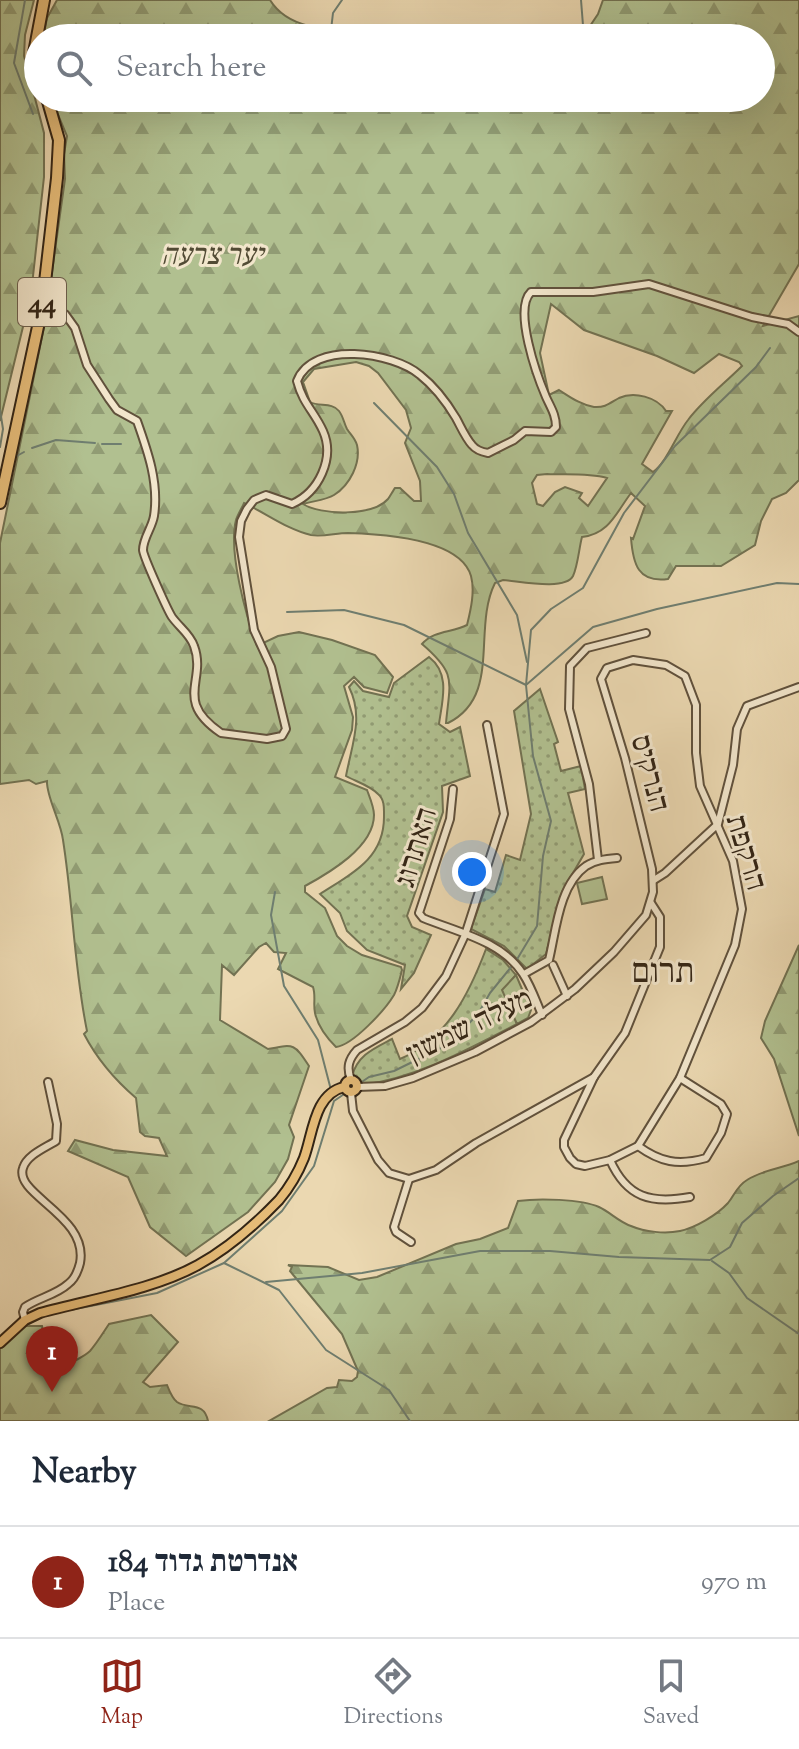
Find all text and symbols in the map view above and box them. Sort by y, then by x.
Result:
search box [24,24,775,112]
icon: search [52,46,96,90]
text: Search here [116,47,266,90]
park label: יער צרעה [161,235,266,278]
road number: 44 [18,278,66,326]
street label: הנרקיס [618,730,679,817]
street label: האתרוג [385,802,450,893]
street label: הרקפת [713,809,776,896]
your location [452,852,492,892]
district label: תרום [631,949,695,998]
street label: מעלה שמשון [400,978,540,1076]
pin: 1 [26,1326,78,1392]
text: Nearby [32,1449,137,1498]
text: אנדרטת גדוד 184 [108,1542,298,1585]
text: 1 [54,1564,62,1601]
text: 970 m [701,1564,767,1601]
text: Place [108,1585,165,1622]
tab: Map [100,1654,144,1734]
tab: Directions [344,1654,443,1734]
tab: Saved [643,1654,699,1734]

